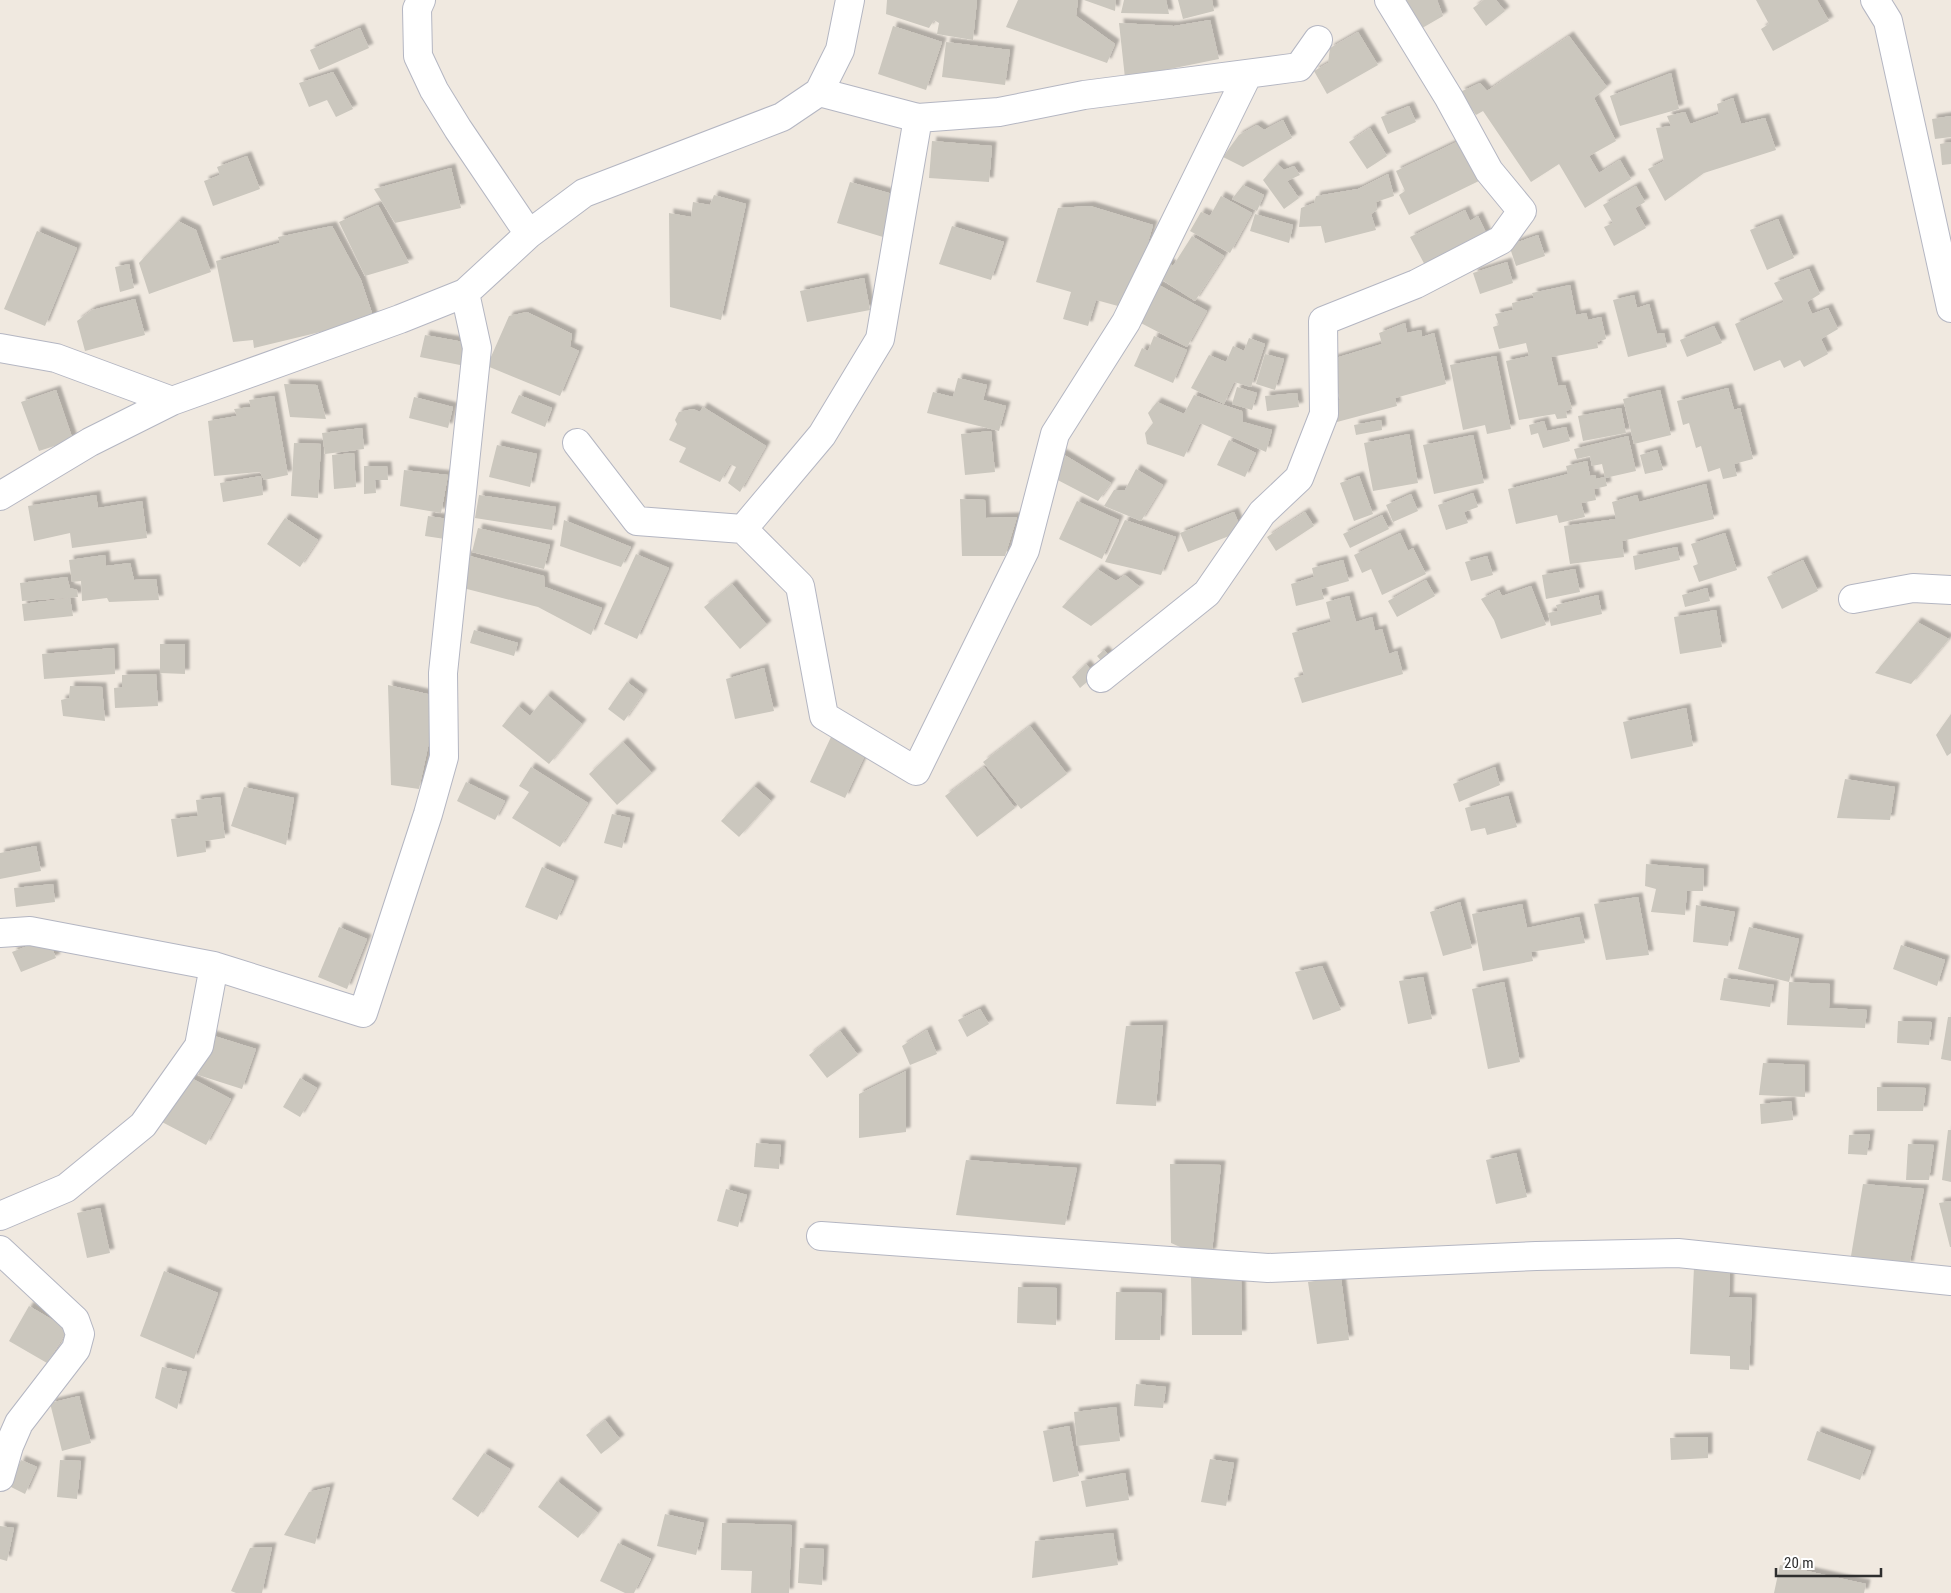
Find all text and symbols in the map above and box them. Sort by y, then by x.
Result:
scale bar [1776,1546,1881,1578]
text: 20 m [1784,1554,1814,1572]

